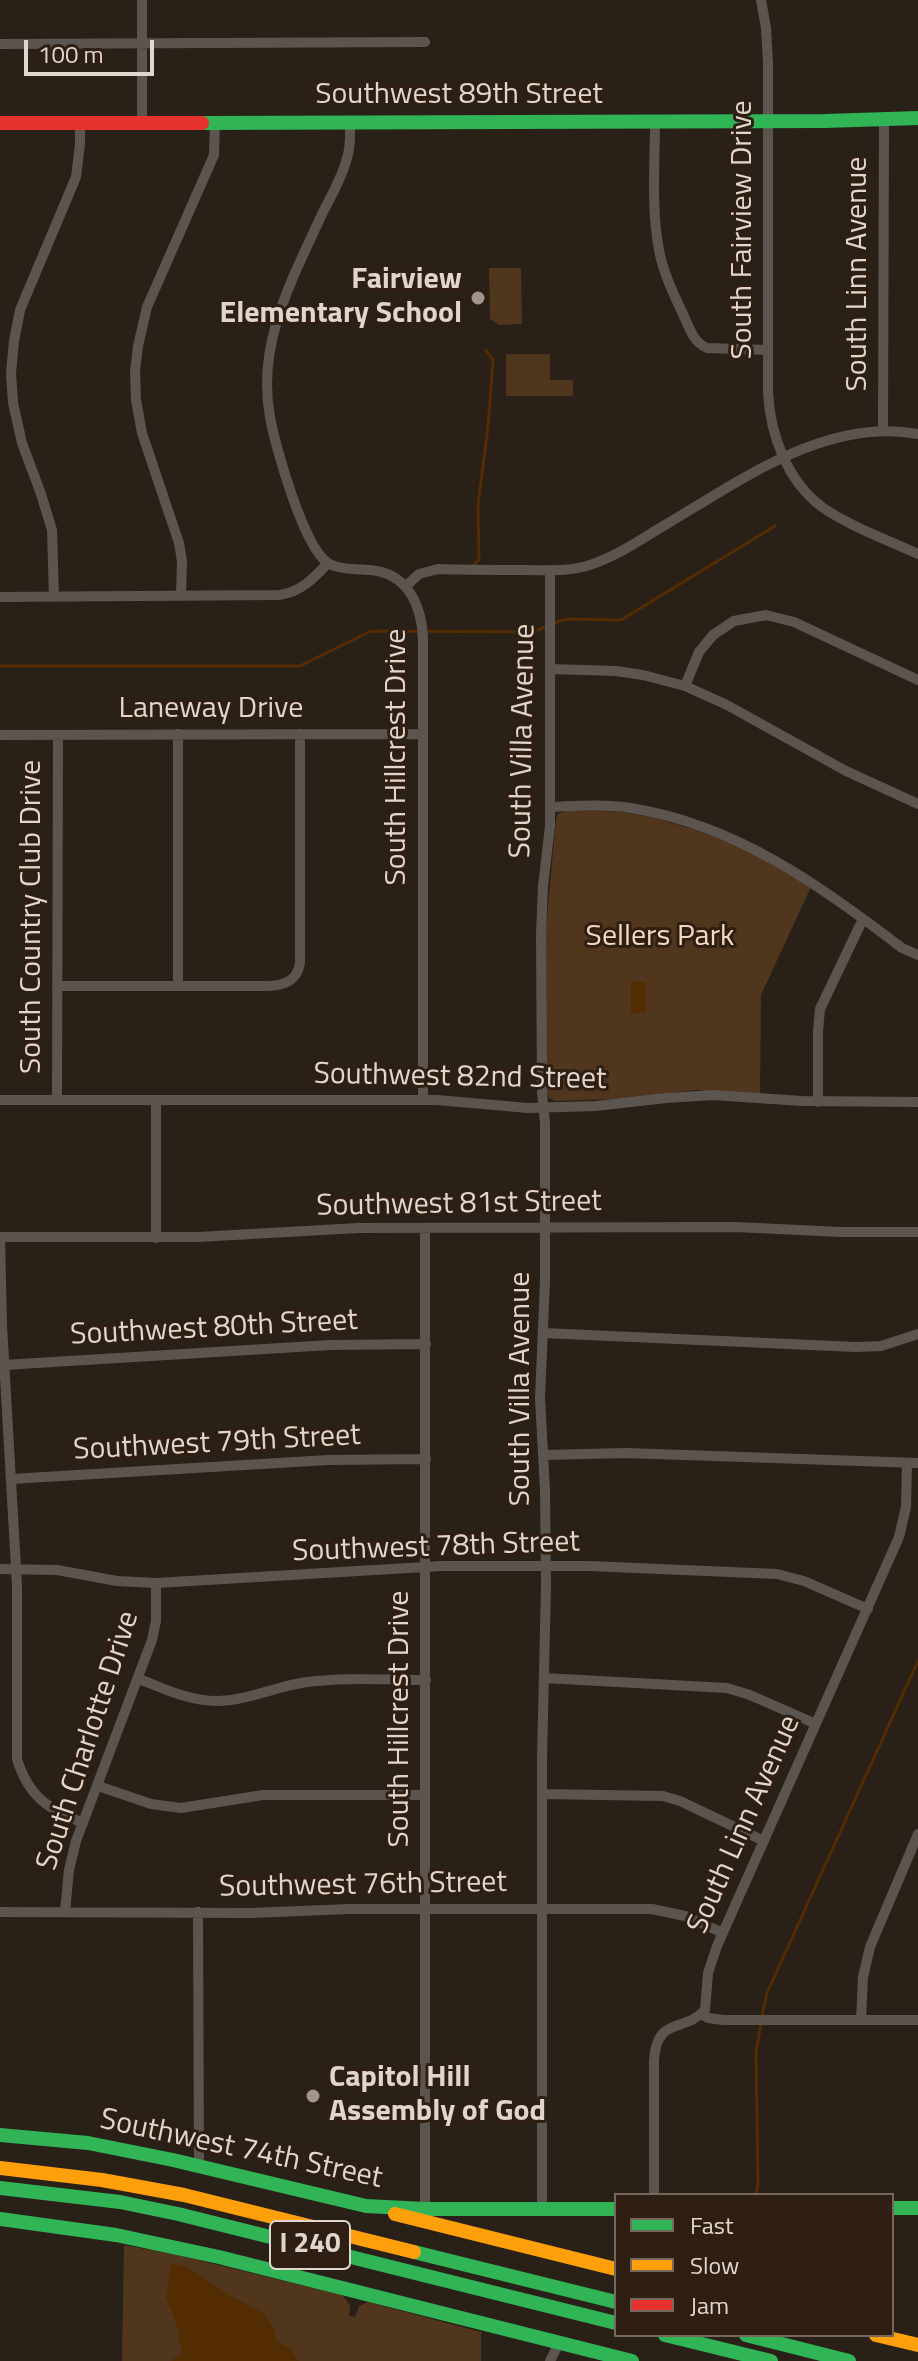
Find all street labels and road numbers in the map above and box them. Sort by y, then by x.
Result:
street label: Southwest 89th Street [315,78,603,114]
street label: South Fairview Drive [726,100,762,360]
street label: South Linn Avenue [841,157,877,391]
street label: South Villa Avenue [504,623,544,859]
street label: South Hillcrest Drive [380,629,416,885]
street label: Laneway Drive [119,692,303,728]
street label: South Country Club Drive [15,760,51,1074]
street label: Southwest 82nd Street [313,1057,607,1099]
street label: Southwest 81st Street [316,1185,602,1225]
street label: South Villa Avenue [504,1272,540,1506]
street label: Southwest 80th Street [69,1303,359,1355]
street label: Southwest 79th Street [72,1418,362,1470]
street label: Southwest 78th Street [292,1525,580,1571]
street label: South Hillcrest Drive [383,1591,419,1847]
street label: South Charlotte Drive [30,1607,148,1875]
street label: South Linn Avenue [681,1710,809,1940]
street label: Southwest 76th Street [219,1865,507,1907]
street label: Southwest 74th Street [97,2102,385,2198]
road number: I 240 [270,2221,350,2269]

